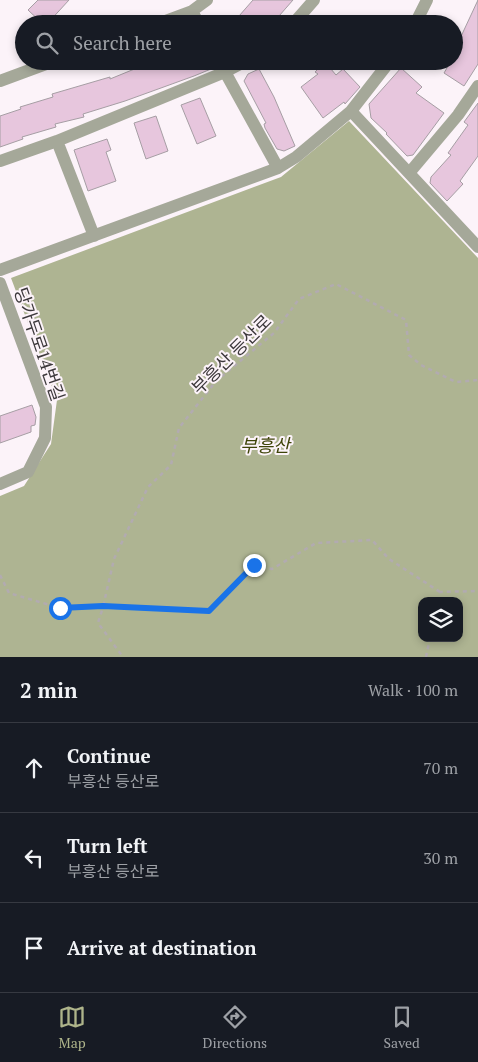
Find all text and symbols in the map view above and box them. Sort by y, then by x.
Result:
search box [15,15,463,70]
icon: search [33,29,61,57]
text: Search here [73,30,172,55]
street label: 당가두로14번길 [9,284,71,404]
street label: 부흥산 등산로 [186,309,276,399]
park label: 부흥산 [240,433,292,457]
route end [243,554,266,577]
route start [49,597,72,620]
map controls [418,597,463,642]
button: layers [418,597,463,642]
text: 2 min [20,676,77,704]
text: Walk · 100 m [368,679,458,701]
text: Continue [67,743,151,768]
icon: ahead [20,754,48,782]
text: 70 m [423,757,458,779]
text: 부흥산 등산로 [67,770,159,792]
text: Turn left [67,833,148,858]
icon: left [20,844,48,872]
text: 30 m [423,847,458,869]
text: 부흥산 등산로 [67,860,159,882]
icon: arrive [20,934,48,962]
text: Arrive at destination [67,935,256,960]
tab: Map [58,1003,86,1052]
tab: Directions [203,1003,267,1052]
tab: Saved [384,1003,420,1052]

